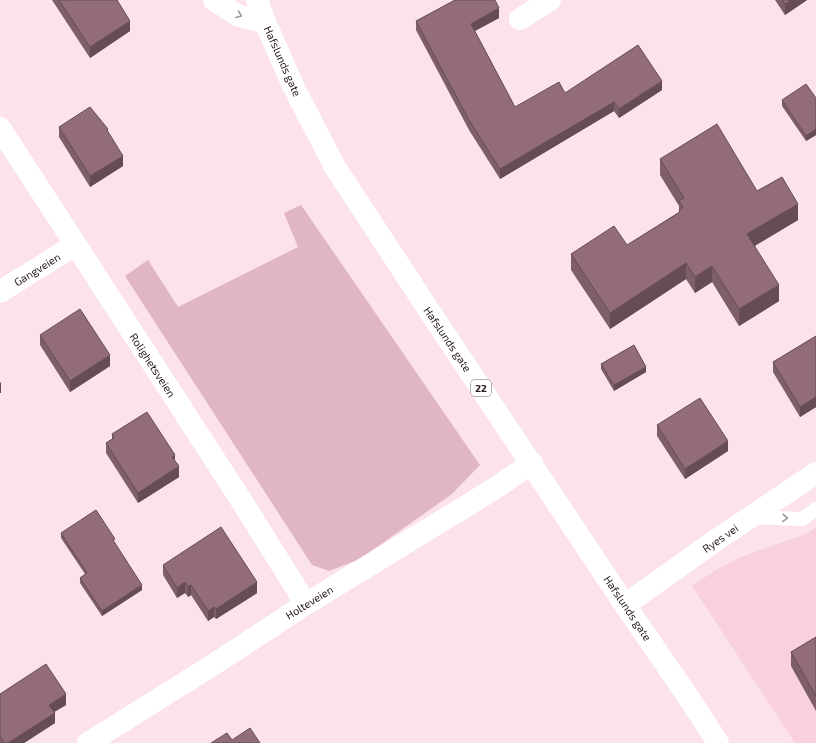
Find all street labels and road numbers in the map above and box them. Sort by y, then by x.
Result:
street label: Hafslunds gate [262,24,304,98]
street label: Gangveien [11,250,63,288]
street label: Hafslunds gate [421,304,475,374]
street label: Rolighetsveien [127,330,179,400]
road number: 22 [471,380,491,396]
street label: Ryes vei [700,521,740,555]
street label: Hafslunds gate [601,573,655,643]
street label: Holteveien [283,582,335,622]

